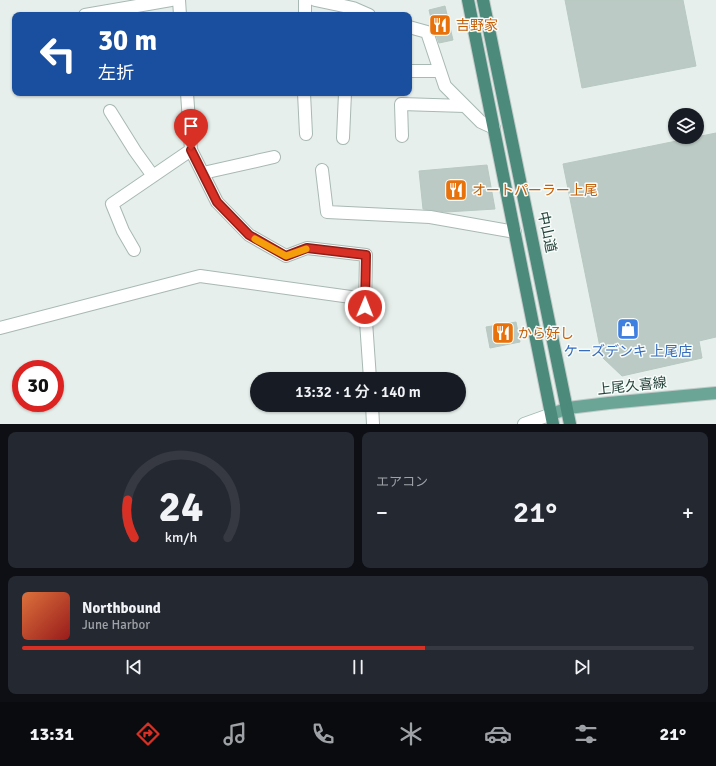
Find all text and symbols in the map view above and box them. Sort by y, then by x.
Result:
restaurant icon: 吉野家 [427,12,453,38]
place label: 吉野家 [456,17,498,34]
text: 30 m [98,24,157,58]
icon: left [32,28,84,80]
text: 左折 [98,62,134,84]
map controls [668,108,704,144]
button: layers [668,108,704,144]
pin [174,109,208,150]
icon: arrive [180,115,202,137]
restaurant icon: オートパーラー上尾 [443,177,469,203]
place label: オートパーラー上尾 [472,182,598,199]
street label: 中山道 [534,210,560,254]
position arrow [344,286,386,328]
shop icon: ケーズデンキ 上尾店 [615,316,641,342]
restaurant icon: から好し [490,320,516,346]
place label: から好し [518,325,574,342]
place label: ケーズデンキ 上尾店 [564,343,692,360]
speed limit sign: 30 [12,360,64,412]
street label: 上尾久喜線 [596,374,668,398]
text: 13:32 · 1 分 · 140 m [295,383,421,401]
text: エアコン [376,474,428,490]
text: 24 [159,482,203,533]
text: 21° [513,494,557,531]
text: − [376,499,388,526]
text: + [682,499,694,526]
text: km/h [165,529,197,546]
text: Northbound [82,599,161,617]
text: June Harbor [82,617,150,633]
icon: previous [123,656,145,678]
icon: pause [347,656,369,678]
icon: next [571,656,593,678]
icon: directions [134,720,162,748]
icon: music [221,720,249,748]
icon: phone [309,720,337,748]
icon: climate [397,720,425,748]
icon: car [484,720,512,748]
icon: filters [572,720,600,748]
text: 13:31 [30,723,74,745]
text: 21° [659,723,686,745]

